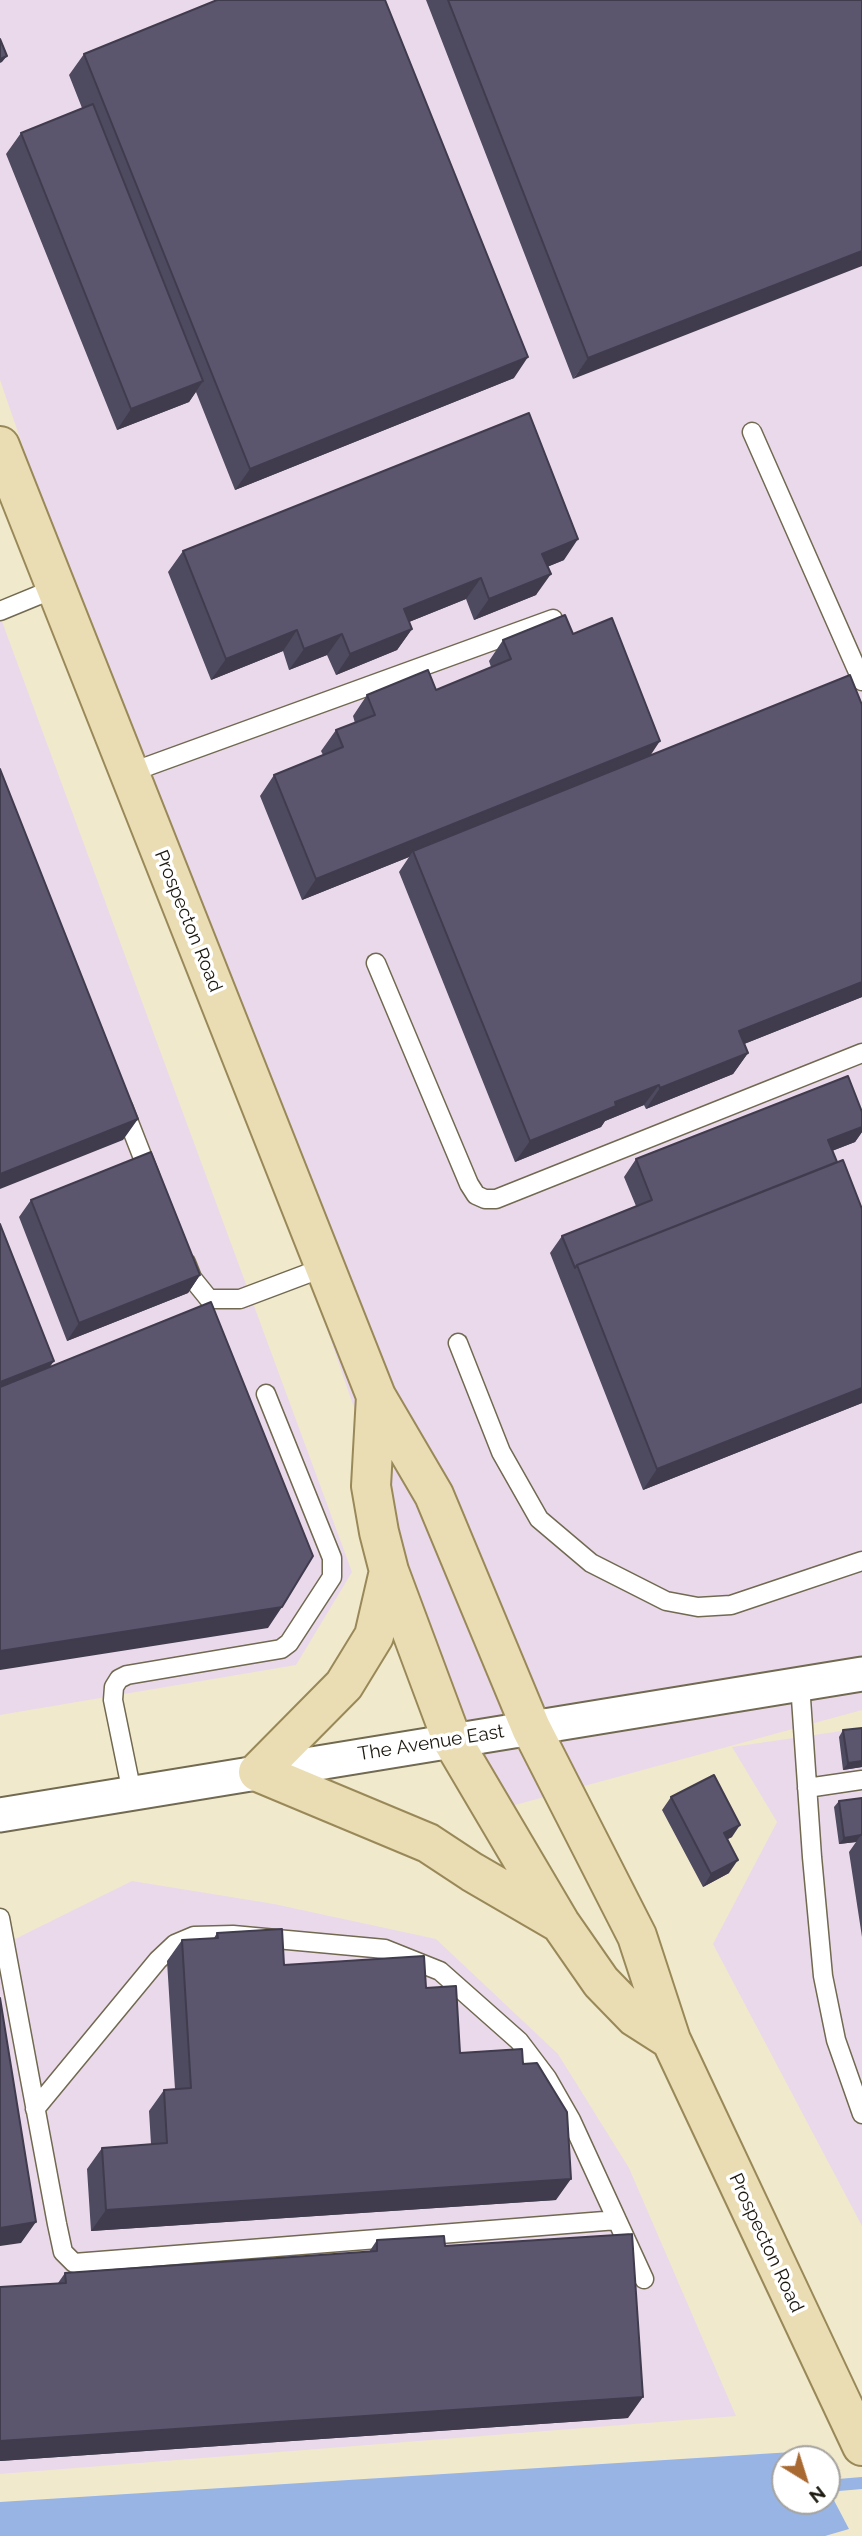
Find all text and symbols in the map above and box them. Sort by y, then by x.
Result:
street label: Prospecton Road [149,847,227,995]
street label: The Avenue East [356,1720,506,1766]
street label: Prospecton Road [724,2170,808,2316]
north arrow [771,2445,841,2515]
text: N [805,2482,830,2508]

